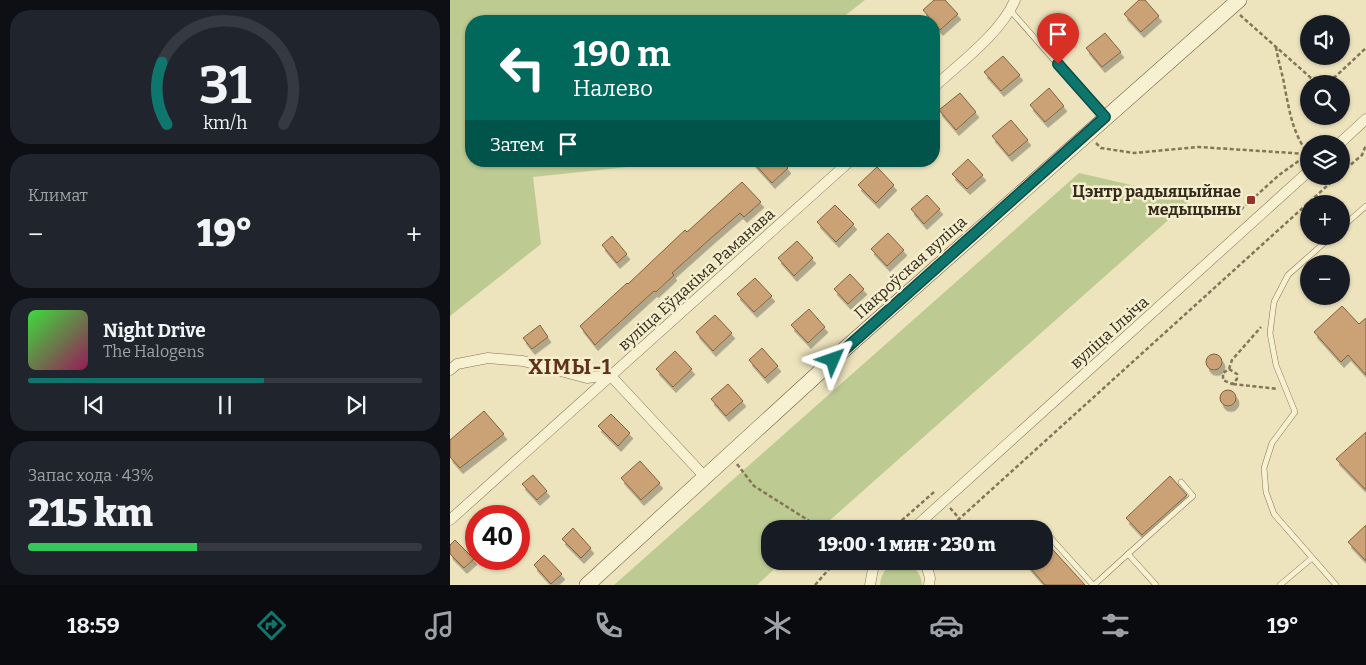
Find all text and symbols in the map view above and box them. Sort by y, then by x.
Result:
pin [1037,13,1079,64]
map controls [1300,15,1350,305]
button: sound [1300,15,1350,65]
icon: arrive [1044,20,1072,48]
text: 190 m [573,33,671,75]
icon: left [490,35,555,100]
text: 31 [199,54,252,117]
text: Налево [573,75,653,102]
button: search [1300,75,1350,125]
text: km/h [203,112,247,134]
icon: arrive [554,130,582,158]
text: Затем [490,133,544,156]
button: layers [1300,135,1350,185]
place label: Цэнтр радыяцыйнае медыцыны [1072,182,1241,219]
text: Климат [28,186,88,205]
marker: Цэнтр радыяцыйнае медыцыны [1245,194,1257,206]
button: + [1300,195,1350,245]
street label: вуліца Еўдакіма Раманава [614,204,779,355]
text: 19° [197,210,253,256]
street label: Пакроўская вуліца [850,212,971,323]
text: − [28,218,43,251]
text: + [406,218,422,251]
button: − [1300,255,1350,305]
street label: вуліца Ільіча [1066,292,1153,373]
text: Night Drive [103,319,206,342]
position arrow [806,333,858,385]
text: The Halogens [103,342,204,361]
district label: ХІМЫ-1 [528,354,612,380]
icon: previous [80,391,108,419]
icon: pause [211,391,239,419]
icon: next [342,391,370,419]
text: Запас хода · 43% [28,466,154,485]
text: 215 km [28,490,153,536]
speed limit sign: 40 [465,505,530,570]
text: 19:00 · 1 мин · 230 m [818,533,996,556]
icon: directions [254,608,289,643]
icon: music [422,608,457,643]
icon: phone [591,608,626,643]
icon: climate [760,608,795,643]
icon: car [929,608,964,643]
icon: filters [1098,608,1133,643]
text: 18:59 [67,612,120,639]
text: 19° [1267,612,1299,639]

